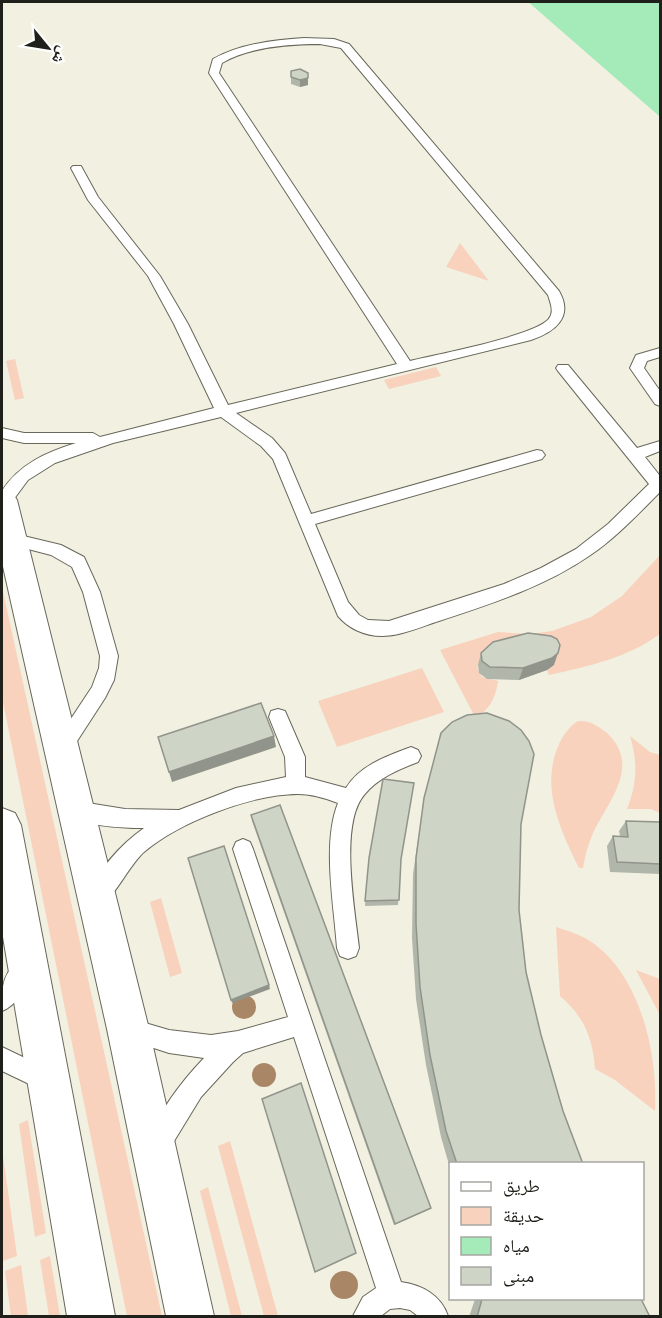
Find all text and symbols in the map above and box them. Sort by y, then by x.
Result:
north arrow [18,18,78,78]
text: ش [46,42,74,68]
legend [449,1162,644,1300]
text: طريق [503,1174,540,1199]
text: حديقة [503,1204,544,1229]
text: مياه [503,1234,530,1259]
text: مبنى [503,1264,534,1289]

